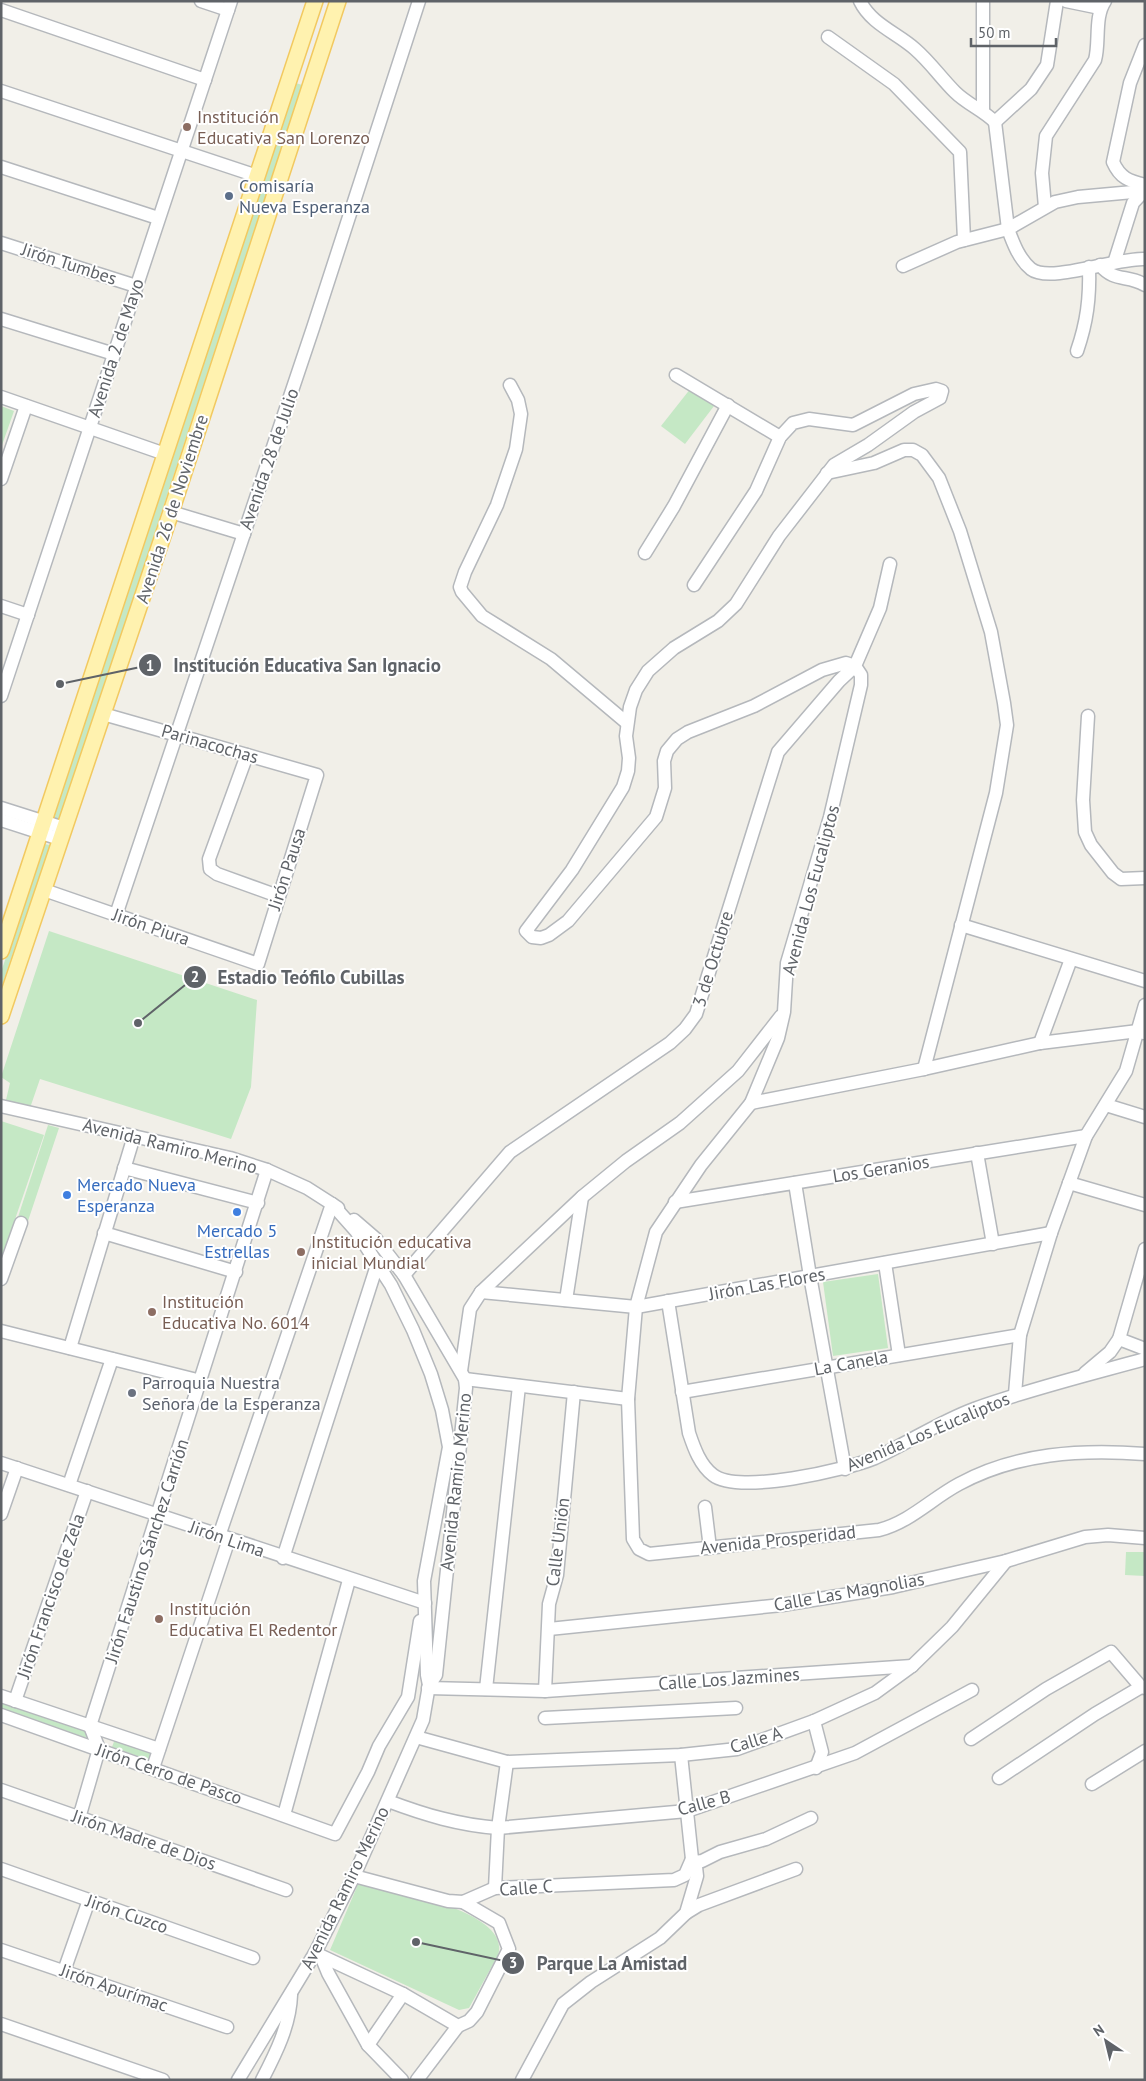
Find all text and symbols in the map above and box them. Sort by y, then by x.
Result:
scale bar [971,15,1056,47]
text: 50 m [978,23,1011,42]
place label: Institución Educativa San Lorenzo [197,105,370,149]
marker: Institución Educativa San Lorenzo [181,121,193,133]
place label: Comisaría Nueva Esperanza [239,174,370,218]
marker: Comisaría Nueva Esperanza [223,190,235,202]
street label: Jirón Tumbes [18,237,120,290]
street label: Avenida 2 de Mayo [82,275,149,420]
street label: Avenida 28 de Julio [234,385,304,533]
street label: Avenida 26 de Noviembre [130,411,213,606]
callout: Institución Educativa San Ignacio [138,648,451,682]
text: Institución Educativa San Ignacio [173,653,441,677]
text: 1 [146,656,154,675]
street label: Parinacochas [159,719,261,768]
street label: Avenida Los Eucaliptos [777,802,844,977]
street label: Jirón Pausa [262,825,311,914]
street label: Jirón Piura [109,902,193,950]
street label: 3 de Octubre [687,908,738,1010]
callout: Estadio Teófilo Cubillas [182,960,415,994]
text: Estadio Teófilo Cubillas [217,965,405,989]
text: 2 [191,967,199,986]
street label: Avenida Ramiro Merino [81,1113,260,1178]
street label: Los Geranios [831,1150,931,1187]
place label: Mercado Nueva Esperanza [77,1173,196,1217]
marker: Mercado Nueva Esperanza [61,1189,73,1201]
marker: Mercado 5 Estrellas [231,1206,243,1218]
place label: Mercado 5 Estrellas [197,1219,277,1263]
place label: Institución educativa inicial Mundial [311,1230,472,1274]
marker: Institución educativa inicial Mundial [295,1246,307,1258]
street label: Jirón Las Flores [706,1262,827,1305]
place label: Institución Educativa No. 6014 [162,1290,310,1334]
marker: Institución Educativa No. 6014 [146,1306,158,1318]
street label: La Canela [812,1345,890,1380]
place label: Parroquia Nuestra Señora de la Esperanza [142,1371,321,1415]
marker: Parroquia Nuestra Señora de la Esperanza [126,1387,138,1399]
street label: Avenida Los Eucaliptos [843,1387,1013,1476]
street label: Avenida Ramiro Merino [435,1392,476,1572]
street label: Jirón Faustino Sánchez Carrión [99,1436,194,1667]
street label: Calle Unión [541,1496,574,1588]
street label: Jirón Francisco de Zela [11,1510,90,1682]
street label: Jirón Lima [186,1515,268,1562]
street label: Avenida Prosperidad [699,1520,857,1559]
street label: Calle Las Magnolias [772,1567,926,1616]
place label: Institución Educativa El Redentor [169,1597,337,1641]
marker: Institución Educativa El Redentor [153,1613,165,1625]
street label: Calle Los Jazmines [657,1662,801,1695]
street label: Calle A [727,1721,785,1758]
street label: Jirón Cerro de Pasco [92,1737,245,1809]
street label: Calle B [675,1784,733,1821]
street label: Avenida Ramiro Merino [295,1802,394,1973]
street label: Jirón Madre de Dios [68,1804,219,1875]
street label: Calle C [498,1874,554,1901]
street label: Jirón Cuzco [82,1888,171,1938]
callout: Parque La Amistad [501,1946,697,1980]
text: Parque La Amistad [537,1951,687,1975]
text: 3 [509,1953,517,1972]
street label: Jirón Apurímac [56,1958,171,2017]
north arrow [1081,2016,1131,2066]
text: N [1090,2020,1107,2040]

